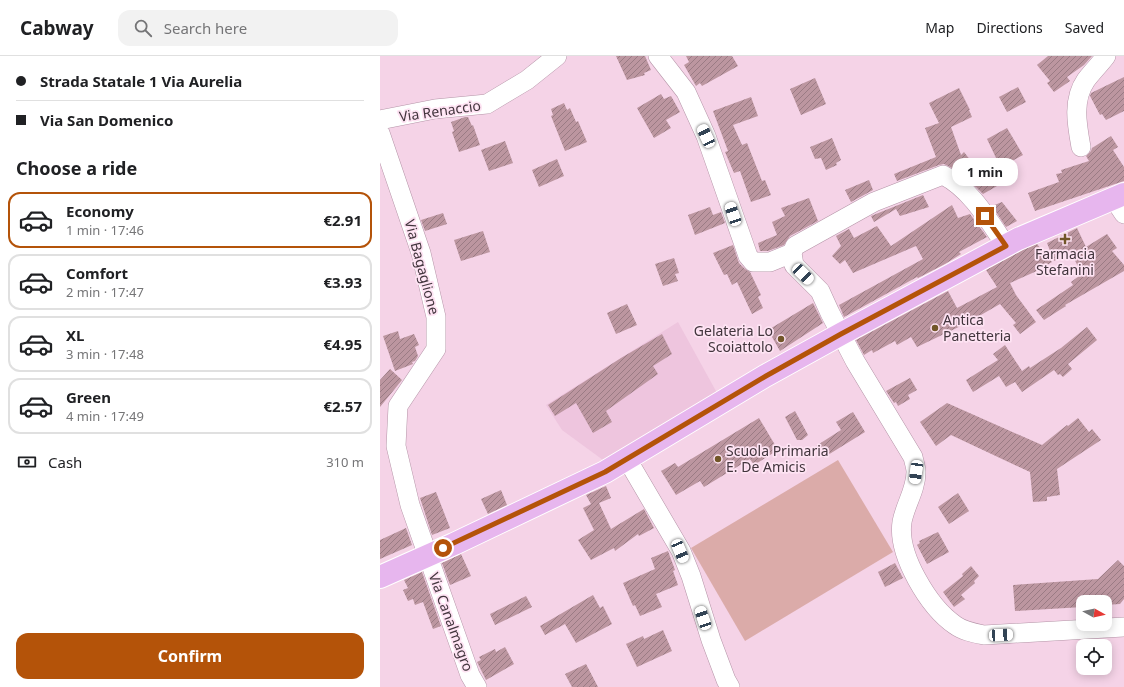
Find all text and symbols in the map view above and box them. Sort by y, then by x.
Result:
search box [118,10,398,46]
text: Cabway [20,15,94,41]
icon: search [132,17,154,39]
text: Search here [164,18,247,38]
text: Map [925,18,954,37]
text: Directions [976,18,1043,37]
text: Saved [1065,18,1104,37]
text: Strada Statale 1 Via Aurelia [40,71,242,91]
street label: Via Renaccio [398,95,482,126]
text: Via San Domenico [40,110,173,130]
car [695,123,717,149]
text: Choose a ride [16,156,137,180]
callout: 1 min [952,158,1018,186]
text: 1 min [967,163,1003,181]
text: Economy [66,201,134,221]
car [723,201,743,227]
icon: car [18,202,54,238]
route end [976,207,994,225]
text: €2.91 [323,210,362,230]
street label: Via Bagaglione [401,217,444,317]
text: 1 min · 17:46 [66,221,144,239]
marker: Farmacia Stefanini [1060,234,1070,244]
place label: Farmacia Stefanini [1035,244,1095,279]
car [790,261,816,287]
text: Comfort [66,263,128,283]
icon: car [18,264,54,300]
text: €3.93 [323,272,362,292]
text: 2 min · 17:47 [66,283,144,301]
place label: Antica Panetteria [943,310,1011,345]
place label: Gelateria Lo Scoiattolo [694,321,773,356]
marker: Antica Panetteria [930,323,940,333]
text: XL [66,325,84,345]
icon: car [18,326,54,362]
text: €4.95 [323,334,362,354]
marker: Gelateria Lo Scoiattolo [776,334,786,344]
text: 3 min · 17:48 [66,345,144,363]
text: Green [66,387,111,407]
icon: car [18,388,54,424]
text: €2.57 [323,396,362,416]
text: 4 min · 17:49 [66,407,144,425]
place label: Scuola Primaria E. De Amicis [726,441,829,476]
icon: cash [16,451,38,473]
text: Cash [48,452,82,472]
text: 310 m [326,453,364,471]
marker: Scuola Primaria E. De Amicis [713,454,723,464]
car [908,459,924,485]
car [670,538,690,564]
route start [434,539,452,557]
street label: Via Canalmagro [425,570,478,674]
north arrow [1076,595,1112,631]
map controls [1076,595,1112,675]
car [693,605,713,631]
car [989,628,1013,642]
button: Confirm [16,633,364,679]
button: locate [1076,639,1112,675]

